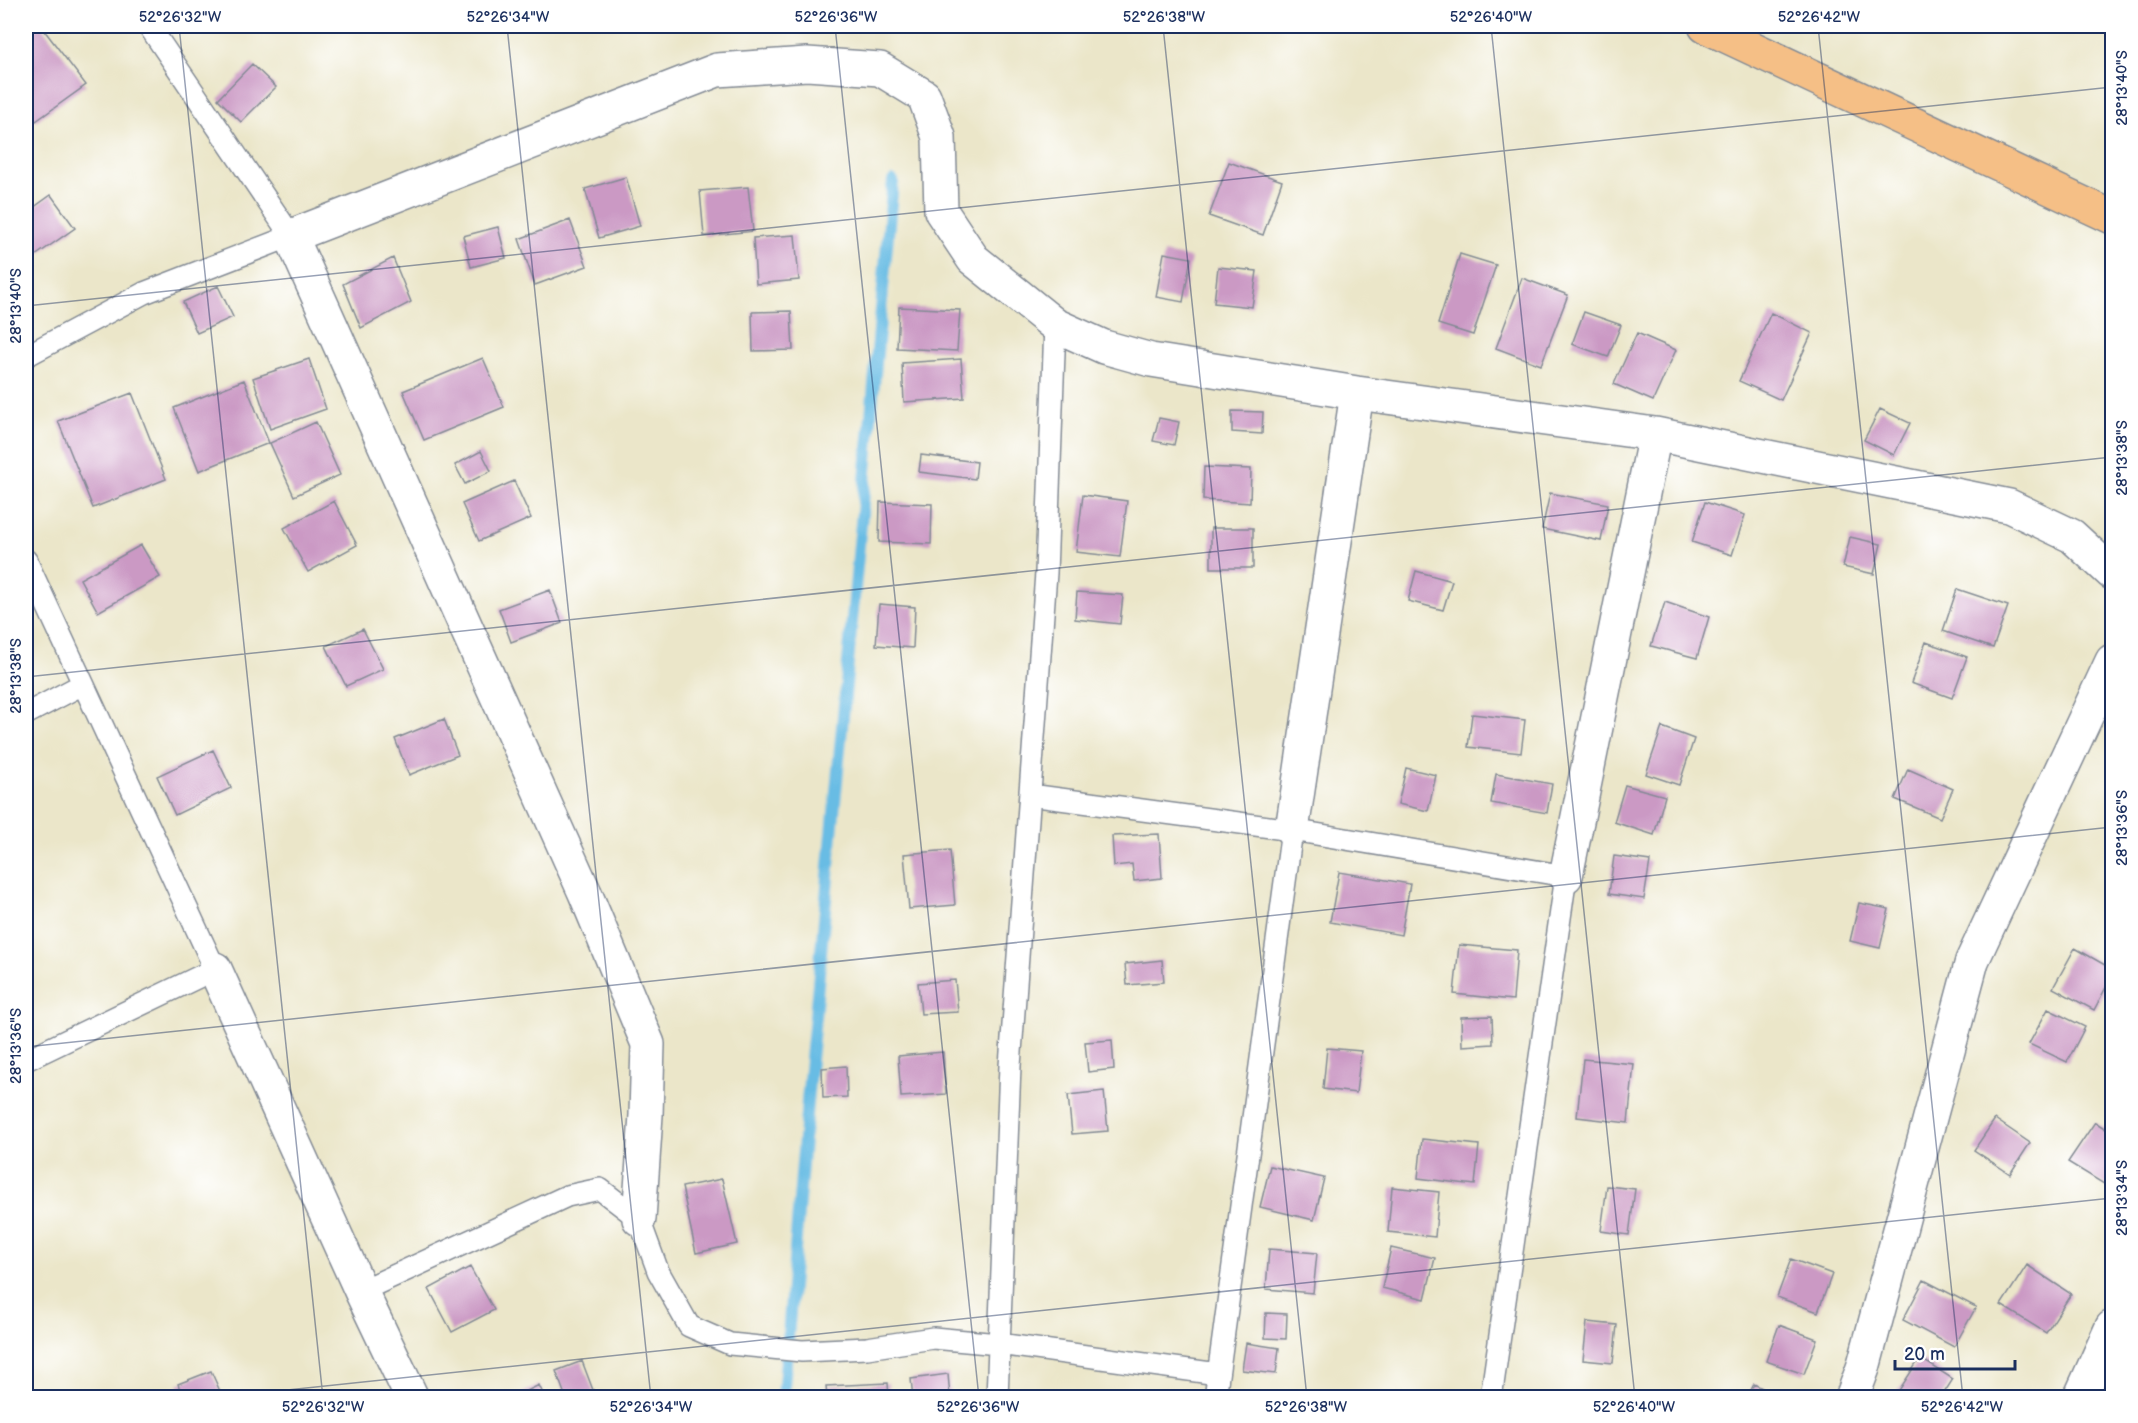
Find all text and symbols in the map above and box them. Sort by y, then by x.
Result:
text: 52°26'32"W [139,8,222,27]
text: 52°26'34"W [467,8,550,27]
text: 52°26'36"W [795,8,878,27]
text: 52°26'38"W [1123,8,1206,27]
text: 52°26'40"W [1450,8,1533,27]
text: 52°26'42"W [1778,8,1861,27]
text: 28°13'40"S [2113,50,2132,126]
text: 28°13'40"S [7,268,26,344]
text: 28°13'38"S [2113,420,2132,496]
text: 28°13'38"S [7,638,26,714]
text: 28°13'36"S [2113,790,2132,866]
text: 28°13'36"S [7,1008,26,1084]
text: 28°13'34"S [2113,1160,2132,1236]
scale bar [1895,1333,2015,1371]
text: 20 m [1904,1344,1945,1365]
text: 52°26'32"W [282,1398,365,1417]
text: 52°26'34"W [610,1398,693,1417]
text: 52°26'36"W [937,1398,1020,1417]
text: 52°26'38"W [1265,1398,1348,1417]
text: 52°26'40"W [1593,1398,1676,1417]
text: 52°26'42"W [1921,1398,2004,1417]

